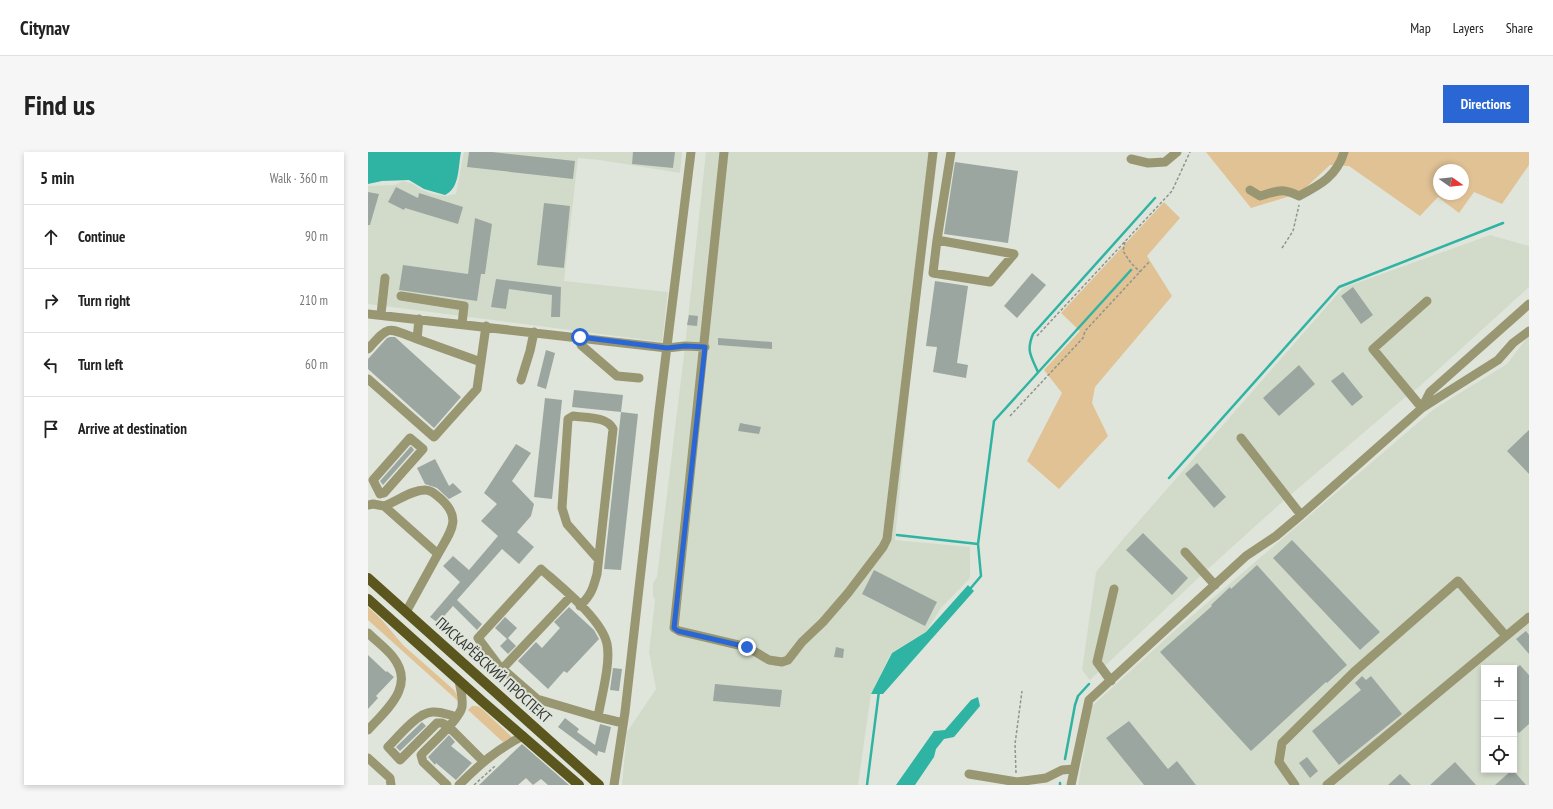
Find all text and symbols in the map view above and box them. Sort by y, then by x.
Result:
text: Citynav [20,16,70,40]
text: Map [1410,19,1431,37]
text: Layers [1453,19,1484,37]
text: Share [1506,19,1533,37]
button: Directions [1443,85,1529,123]
text: Find us [24,86,95,123]
north arrow [1433,164,1469,200]
text: 5 min [40,167,74,189]
text: Walk · 360 m [270,170,328,187]
icon: ahead [40,226,62,248]
text: Continue [78,227,125,246]
text: 90 m [305,228,328,245]
icon: right [40,290,62,312]
text: Turn right [78,291,130,310]
text: 210 m [299,292,328,309]
route start [571,328,589,346]
icon: left [40,354,62,376]
text: Turn left [78,355,123,374]
text: 60 m [305,356,328,373]
icon: arrive [40,418,62,440]
text: Arrive at destination [78,419,187,438]
street label: ПИСКАРЁВСКИЙ ПРОСПЕКТ [432,613,556,727]
route end [738,638,756,656]
map controls [1481,665,1517,773]
button: + [1481,665,1517,701]
button: − [1481,701,1517,737]
button: locate [1481,737,1517,773]

